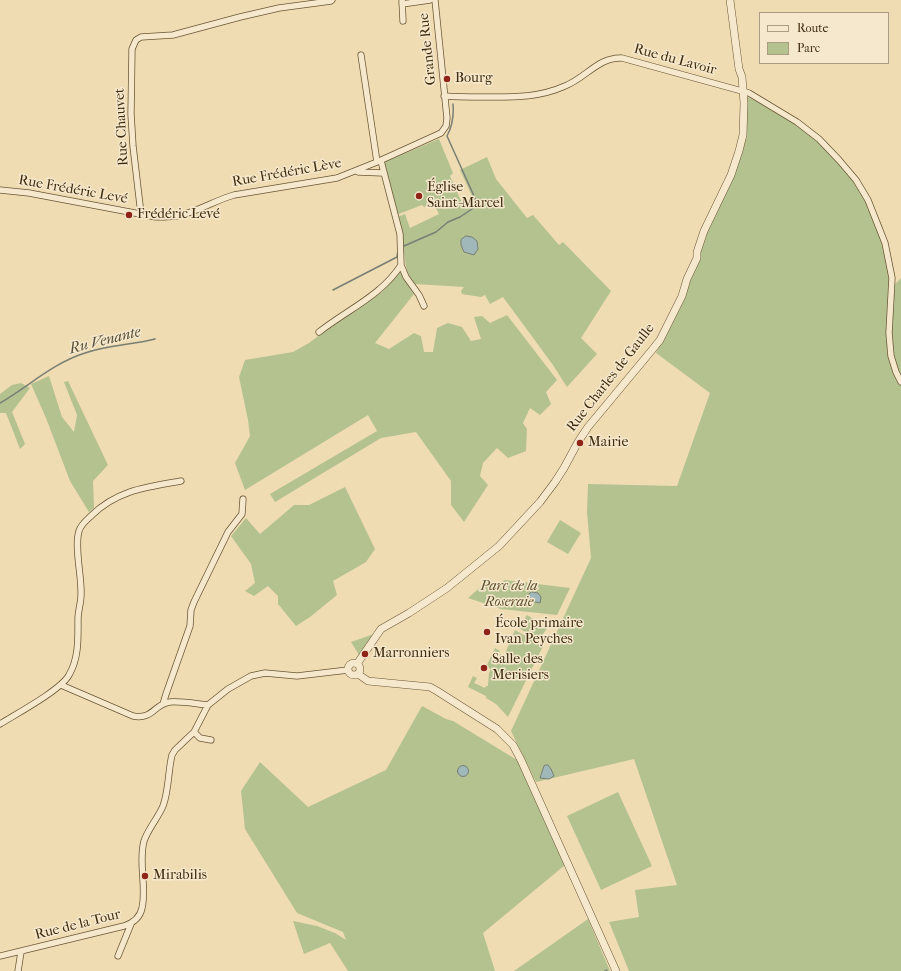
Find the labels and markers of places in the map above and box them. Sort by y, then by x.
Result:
place label: Bourg [455,71,492,87]
marker: Bourg [442,74,452,84]
place label: Église Saint-Marcel [427,180,504,212]
marker: Église Saint-Marcel [414,191,424,201]
place label: Frédéric Levé [137,207,220,223]
marker: Frédéric Levé [124,210,134,220]
place label: Mairie [588,435,628,451]
marker: Mairie [575,438,585,448]
place label: École primaire Ivan Peyches [495,616,583,648]
marker: École primaire Ivan Peyches [482,627,492,637]
place label: Marronniers [373,646,449,662]
marker: Marronniers [360,649,370,659]
place label: Salle des Merisiers [492,652,549,684]
marker: Salle des Merisiers [479,663,489,673]
place label: Mirabilis [153,868,207,884]
marker: Mirabilis [140,871,150,881]

